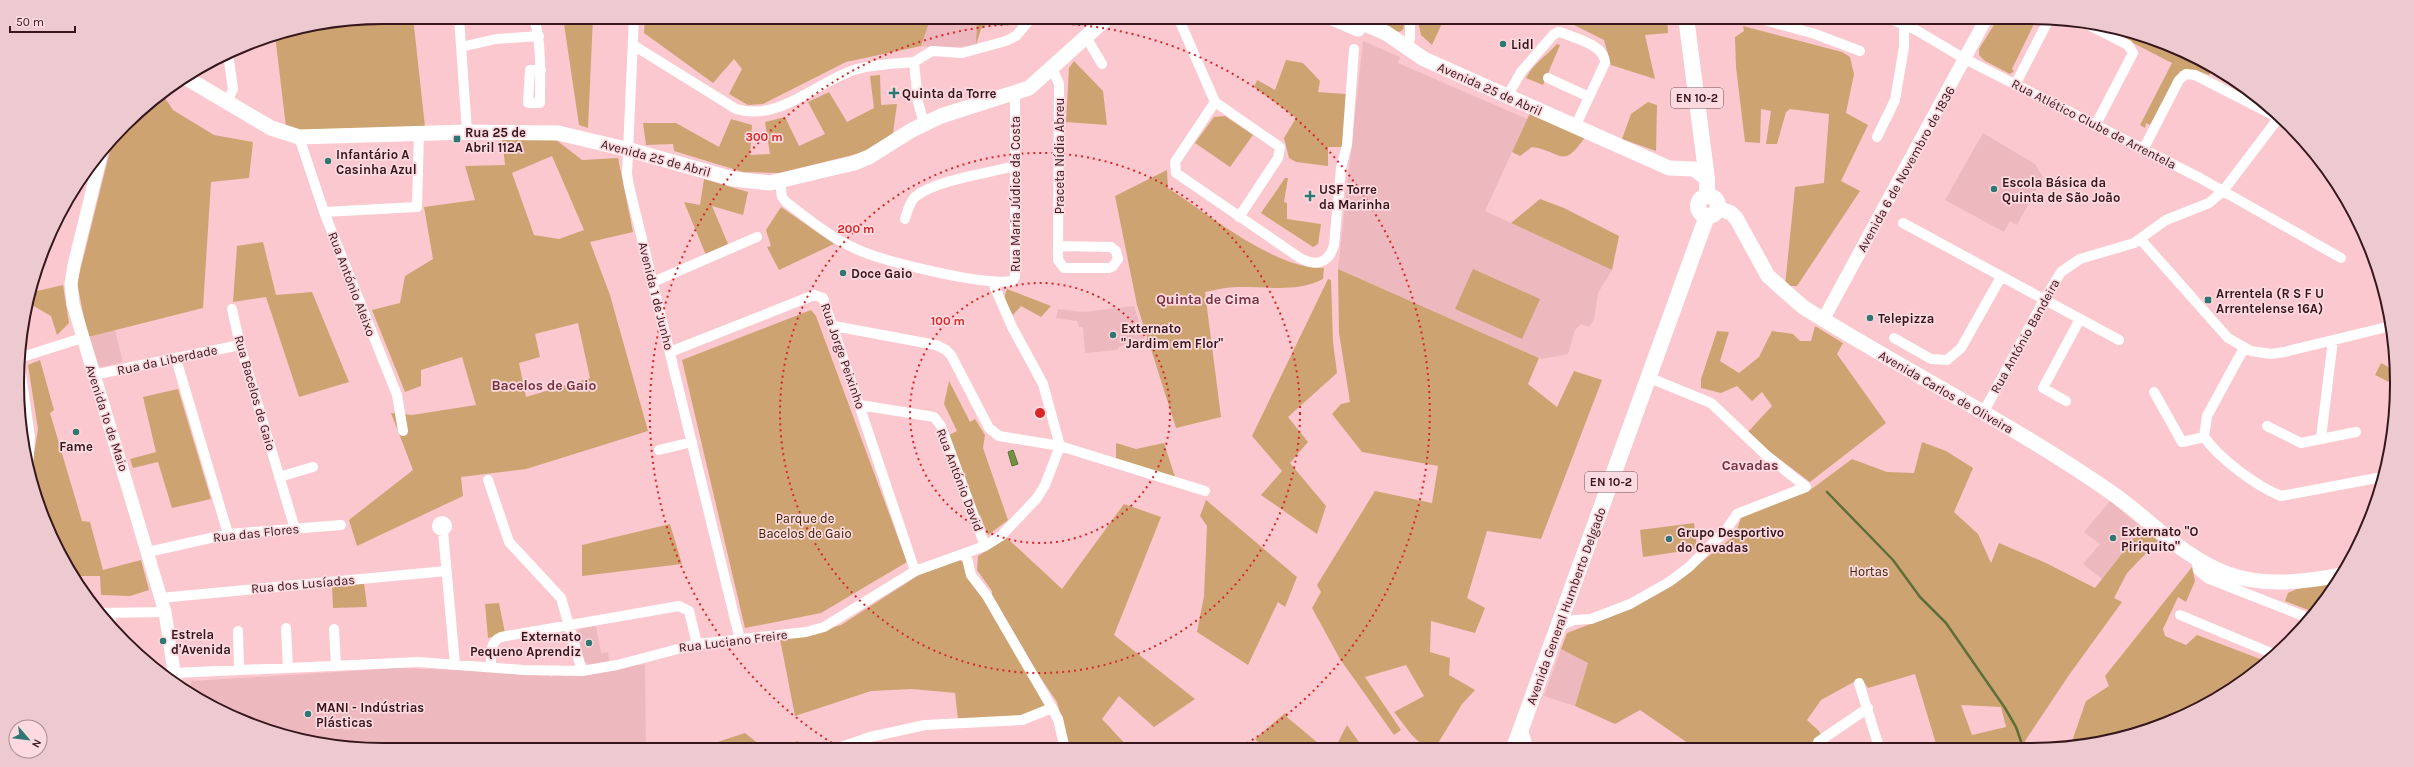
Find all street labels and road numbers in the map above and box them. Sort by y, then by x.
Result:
street label: Avenida 25 de Abril [1435,59,1545,119]
street label: Rua Atlético Clube de Arrentela [2009,76,2179,172]
street label: Avenida 6 de Novembro de 1836 [1854,84,1958,254]
road number: EN 10-2 [1671,88,1723,108]
street label: Praceta Nídia Abreu [1052,98,1067,214]
street label: Rua Maria Júdice da Costa [1008,116,1023,272]
street label: Avenida 25 de Abril [600,136,712,180]
street label: Rua António Aleixo [325,230,379,338]
street label: Avenida 1 de Junho [635,240,677,352]
street label: Rua António Bandeira [1987,276,2063,396]
street label: Rua Jorge Peixinho [818,301,868,411]
street label: Rua Bacelos de Gaio [231,334,279,452]
street label: Rua da Liberdade [115,342,219,378]
street label: Avenida Carlos de Oliveira [1876,347,2016,437]
street label: Avenida 1º de Maio [83,363,131,473]
street label: Rua António David [933,426,987,534]
road number: EN 10-2 [1585,472,1637,492]
street label: Avenida General Humberto Delgado [1523,505,1609,707]
street label: Rua das Flores [212,521,300,545]
street label: Rua dos Lusíadas [250,572,356,596]
street label: Rua Luciano Freire [678,627,788,655]

